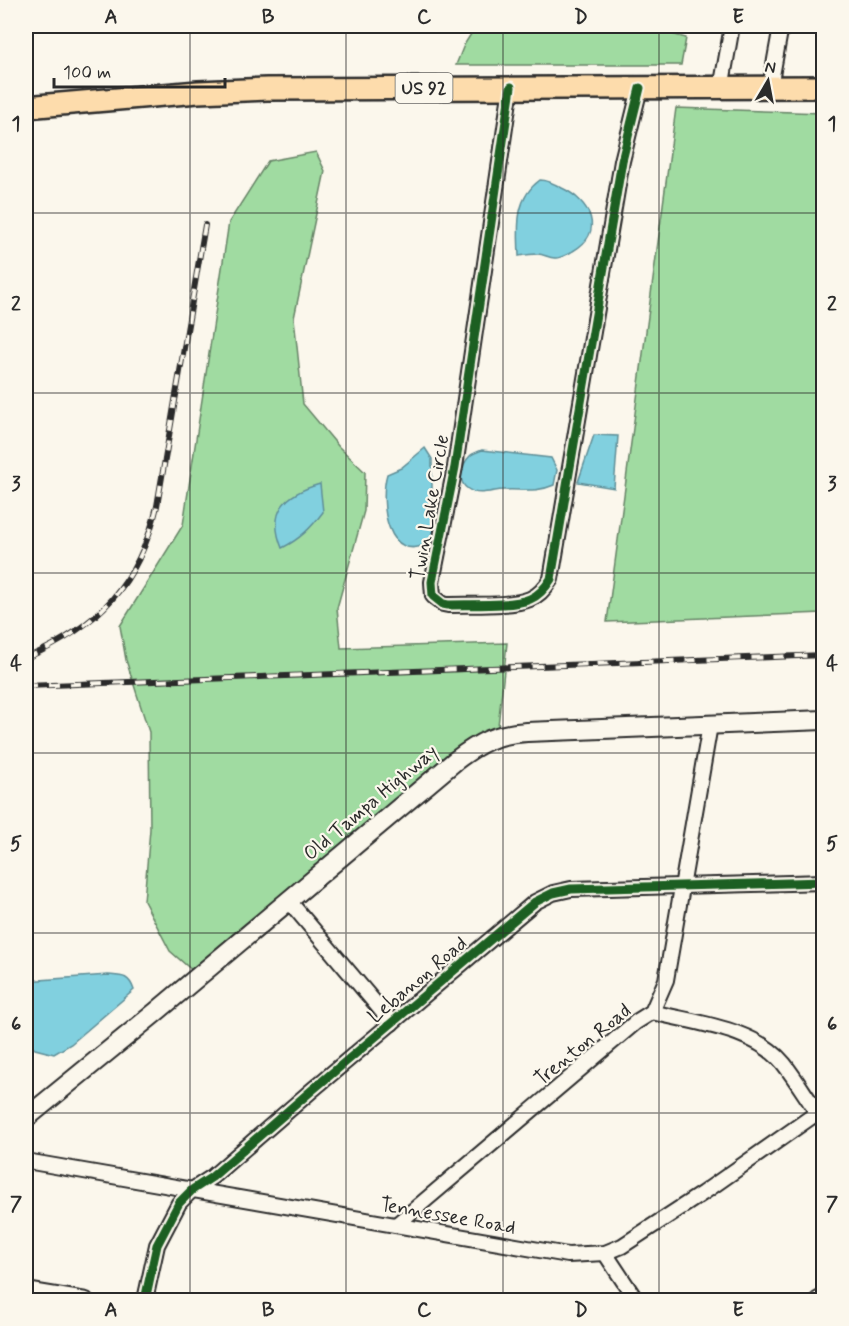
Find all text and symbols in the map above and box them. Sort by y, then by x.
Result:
text: A [104,4,118,31]
text: B [262,4,275,31]
text: C [417,4,432,31]
text: D [574,4,588,31]
text: E [732,4,744,31]
scale bar [54,51,225,89]
north arrow [738,51,798,111]
text: N [763,56,777,79]
text: 100 m [63,61,111,85]
road number: US 92 [396,73,452,103]
text: 1 [12,111,20,138]
text: 1 [828,111,836,138]
text: 2 [11,291,21,318]
text: 2 [827,291,837,318]
street label: Twin Lake Circle [404,432,457,582]
text: 3 [11,471,21,498]
text: 3 [827,471,837,498]
text: 4 [10,651,22,678]
text: 4 [826,651,838,678]
street label: Old Tampa Highway [298,739,444,867]
text: 5 [10,831,22,858]
text: 5 [826,831,838,858]
street label: Lebanon Road [362,931,473,1030]
street label: Trenton Road [529,998,637,1093]
text: 6 [11,1011,21,1038]
text: 6 [827,1011,837,1038]
text: 7 [10,1191,22,1218]
street label: Tennessee Road [378,1191,518,1242]
text: 7 [826,1191,838,1218]
text: A [104,1297,118,1324]
text: B [262,1297,275,1324]
text: C [417,1297,432,1324]
text: D [574,1297,588,1324]
text: E [732,1297,744,1324]

